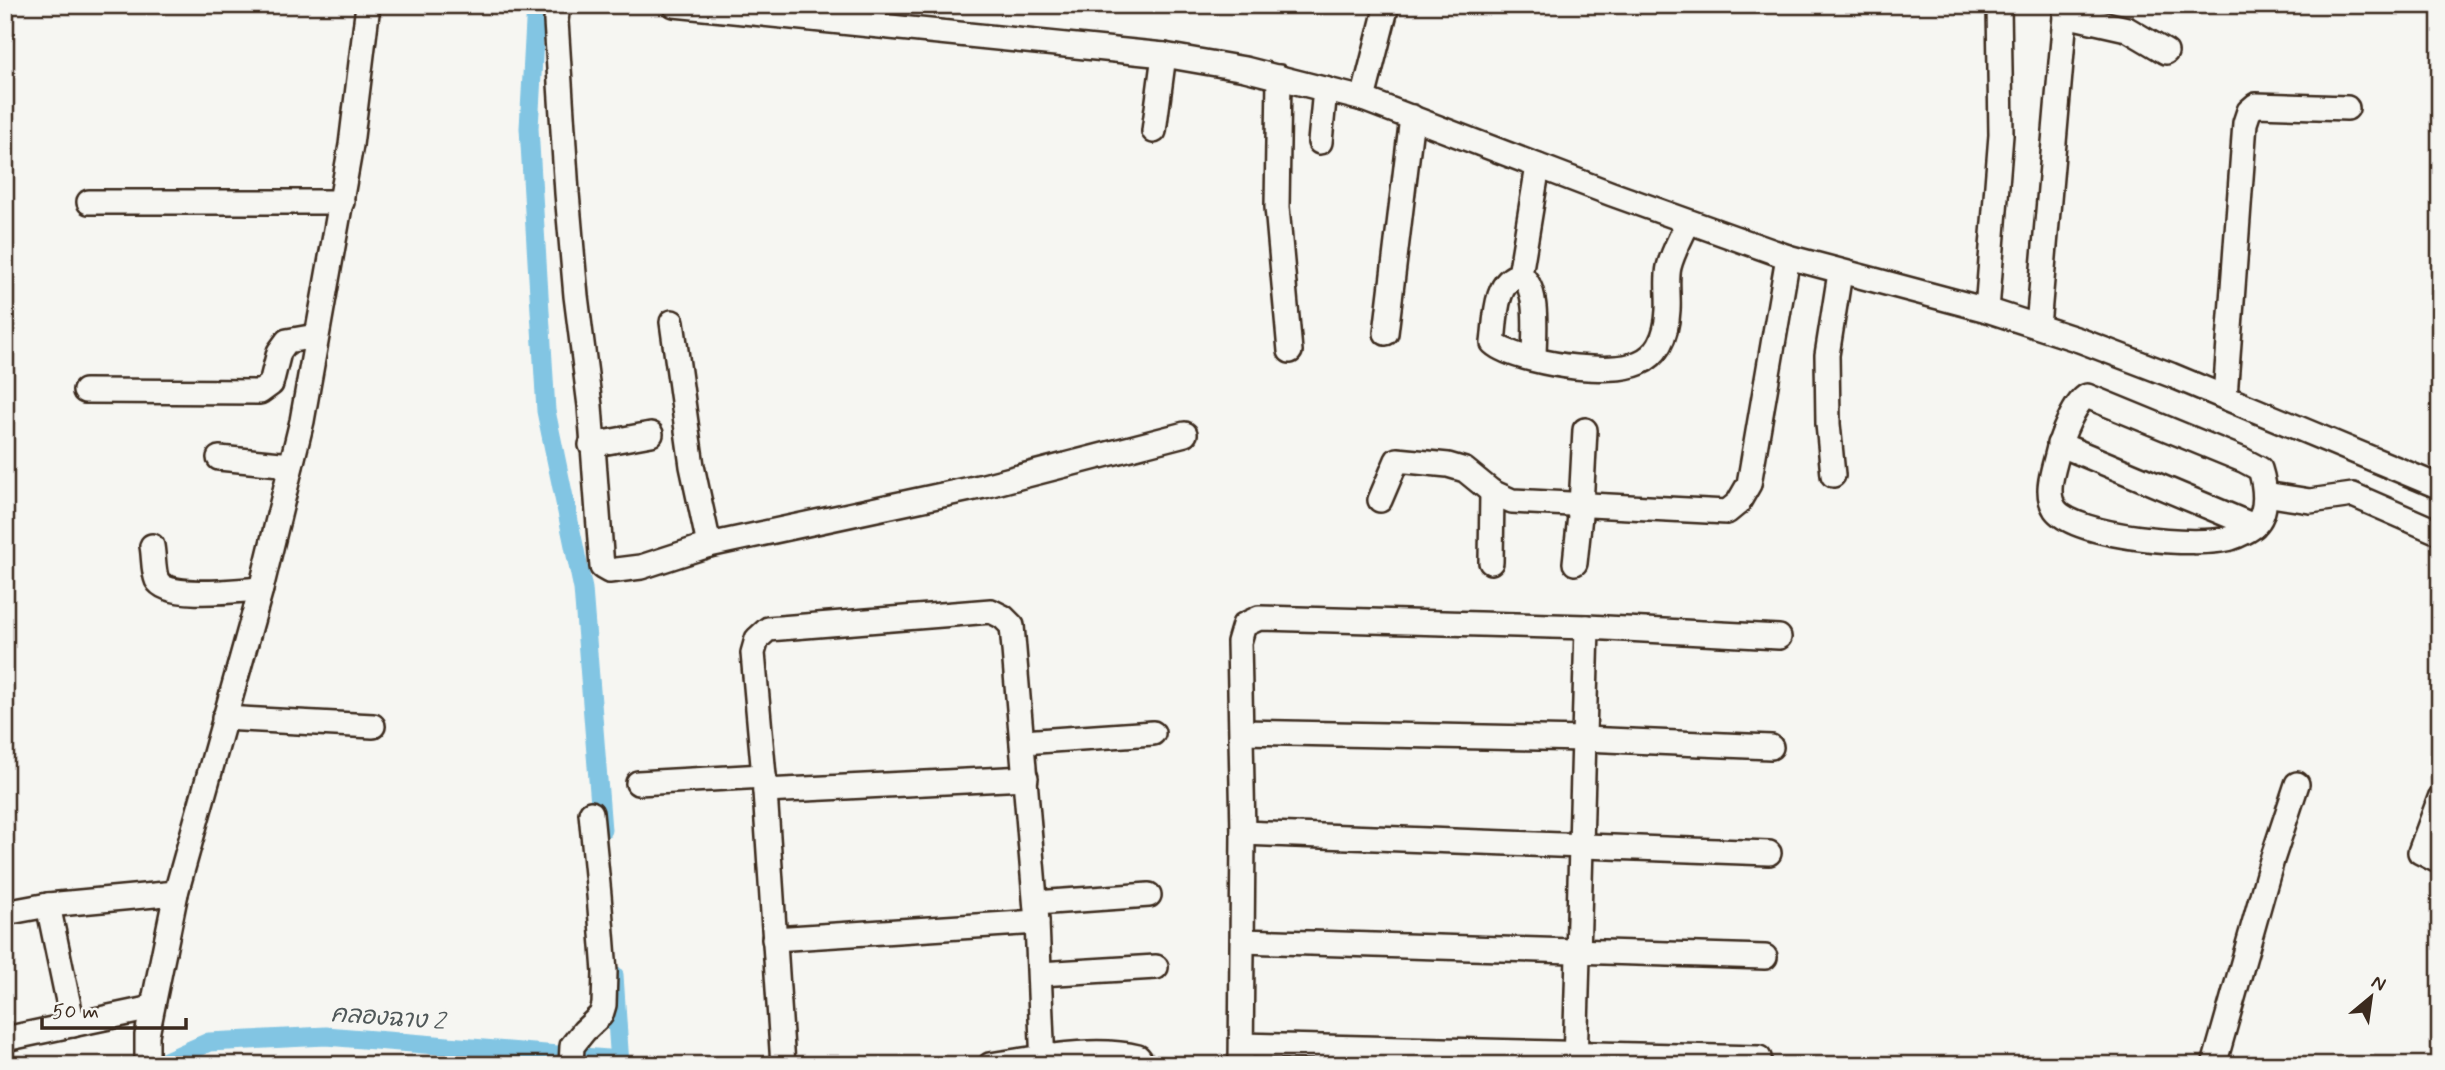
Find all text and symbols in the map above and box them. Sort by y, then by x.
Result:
north arrow [2336,962,2406,1032]
text: N [2367,969,2390,997]
scale bar [42,986,186,1030]
text: 50 m [52,998,99,1026]
water label: คลองฉาง 2 [330,999,448,1038]

